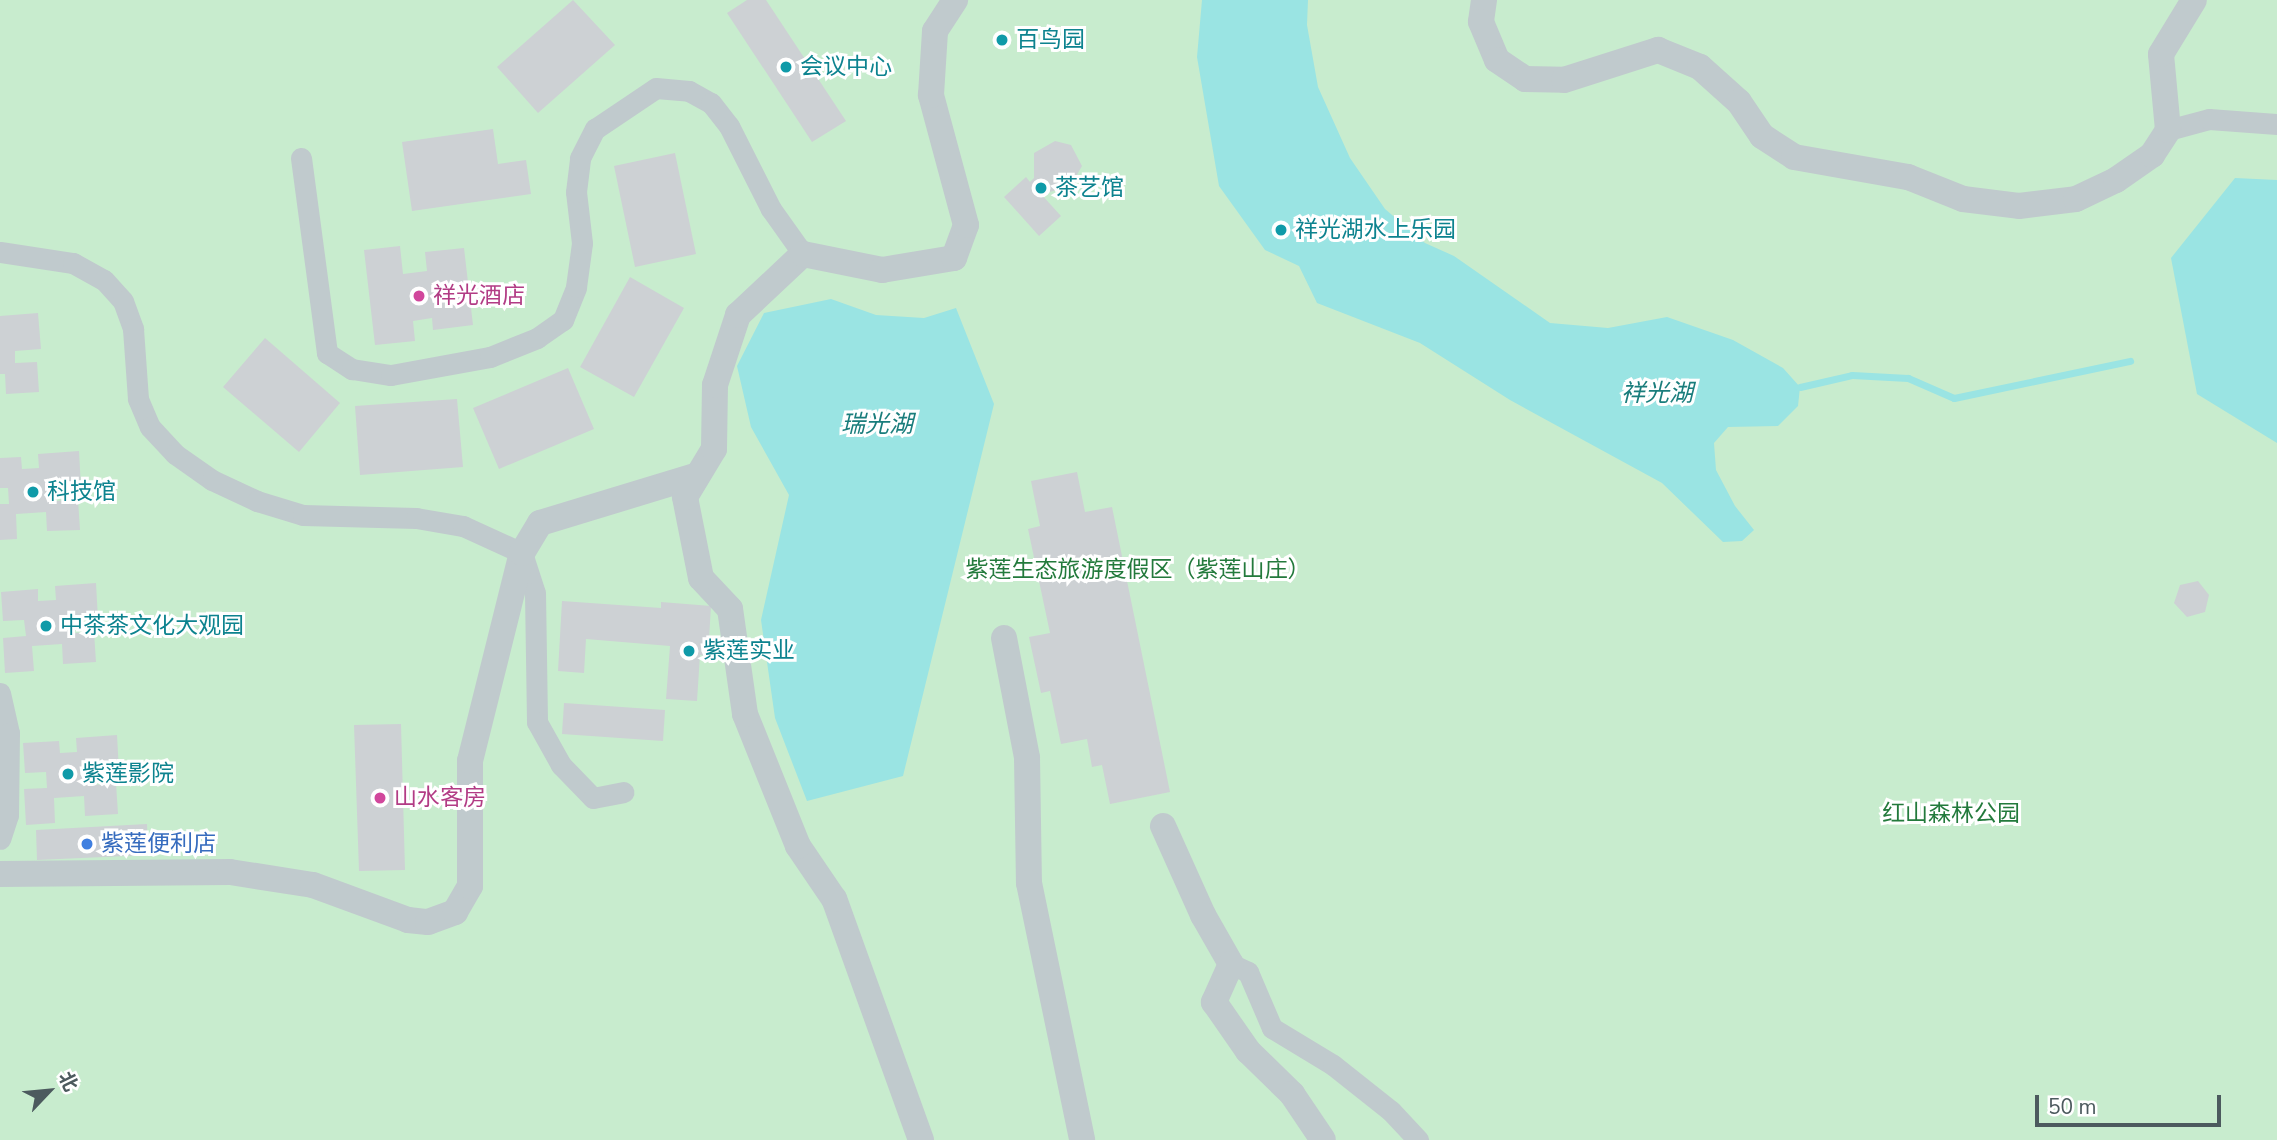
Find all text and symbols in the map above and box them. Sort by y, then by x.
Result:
place label: 百鸟园 [1016,26,1085,54]
marker: 百鸟园 [994,32,1010,48]
place label: 会议中心 [800,53,892,81]
marker: 会议中心 [778,59,794,75]
place label: 茶艺馆 [1055,174,1124,202]
marker: 茶艺馆 [1033,180,1049,196]
place label: 祥光湖水上乐园 [1295,216,1456,244]
marker: 祥光湖水上乐园 [1273,222,1289,238]
place label: 祥光酒店 [433,282,525,310]
marker: 祥光酒店 [411,288,427,304]
water label: 祥光湖 [1621,380,1693,408]
water label: 瑞光湖 [841,411,913,439]
place label: 科技馆 [47,478,116,506]
marker: 科技馆 [25,484,41,500]
park label: 紫莲生态旅游度假区（紫莲山庄） [966,556,1310,584]
place label: 中茶茶文化大观园 [60,612,244,640]
marker: 中茶茶文化大观园 [38,618,54,634]
place label: 紫莲实业 [703,637,795,665]
marker: 紫莲实业 [681,643,697,659]
place label: 紫莲影院 [82,760,174,788]
marker: 紫莲影院 [60,766,76,782]
place label: 山水客房 [394,784,486,812]
marker: 山水客房 [372,790,388,806]
park label: 红山森林公园 [1882,800,2020,828]
place label: 紫莲便利店 [101,830,216,858]
marker: 紫莲便利店 [79,836,95,852]
north arrow [14,1056,84,1126]
text: 北 [52,1068,84,1096]
scale bar [2039,1080,2224,1124]
text: 50 m [2048,1093,2097,1121]

